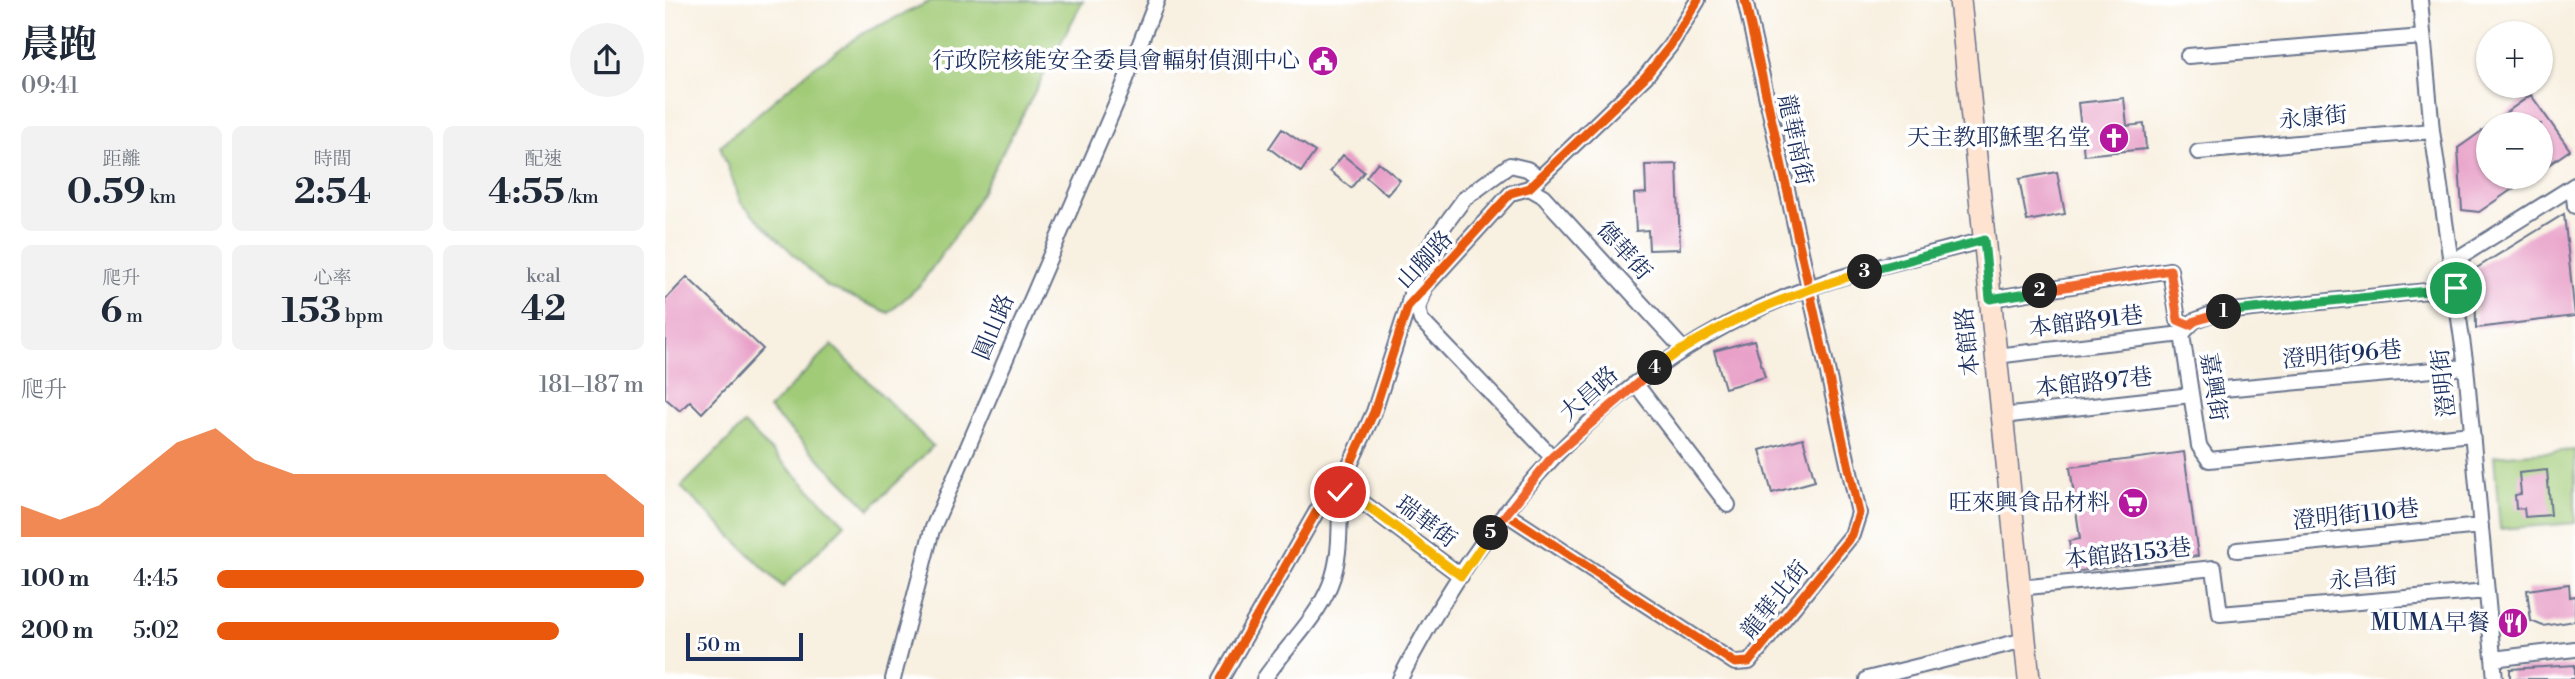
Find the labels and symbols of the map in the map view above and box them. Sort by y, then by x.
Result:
public building icon: 行政院核能安全委員會輻射偵測中心 [1306,44,1340,78]
place label: 行政院核能安全委員會輻射偵測中心 [932,47,1300,75]
street label: 龍華南街 [1772,92,1818,188]
street label: 永康街 [2277,101,2349,135]
church icon: 天主教耶穌聖名堂 [2097,121,2131,155]
place label: 天主教耶穌聖名堂 [1907,124,2091,152]
street label: 德華街 [1591,216,1657,286]
street label: 山腳路 [1391,225,1459,295]
pin: 3 [1847,254,1883,290]
pin [2426,258,2486,318]
pin: 2 [2023,274,2057,308]
street label: 圓山路 [968,290,1020,364]
pin: 1 [2207,294,2241,330]
street label: 本館路91巷 [2027,301,2145,343]
street label: 本館路 [1950,306,1986,378]
street label: 澄明街96巷 [2281,336,2403,374]
street label: 澄明街 [2426,347,2462,419]
pin: 4 [1637,350,1672,386]
street label: 嘉興街 [2194,351,2232,423]
street label: 大昌路 [1554,361,1624,427]
street label: 本館路97巷 [2034,363,2154,403]
pin [1310,462,1370,522]
supermarket icon: 旺來興食品材料 [2116,486,2150,520]
place label: 旺來興食品材料 [1949,489,2110,517]
street label: 瑞華街 [1390,490,1462,554]
street label: 澄明街110巷 [2291,494,2421,536]
pin: 5 [1473,516,1509,550]
street label: 本館路153巷 [2063,533,2193,575]
street label: 龍華北街 [1735,555,1815,645]
street label: 永昌街 [2327,562,2399,596]
restaurant icon: MUMA早餐 [2496,606,2530,640]
place label: MUMA早餐 [2371,609,2490,637]
scale bar [686,630,803,662]

